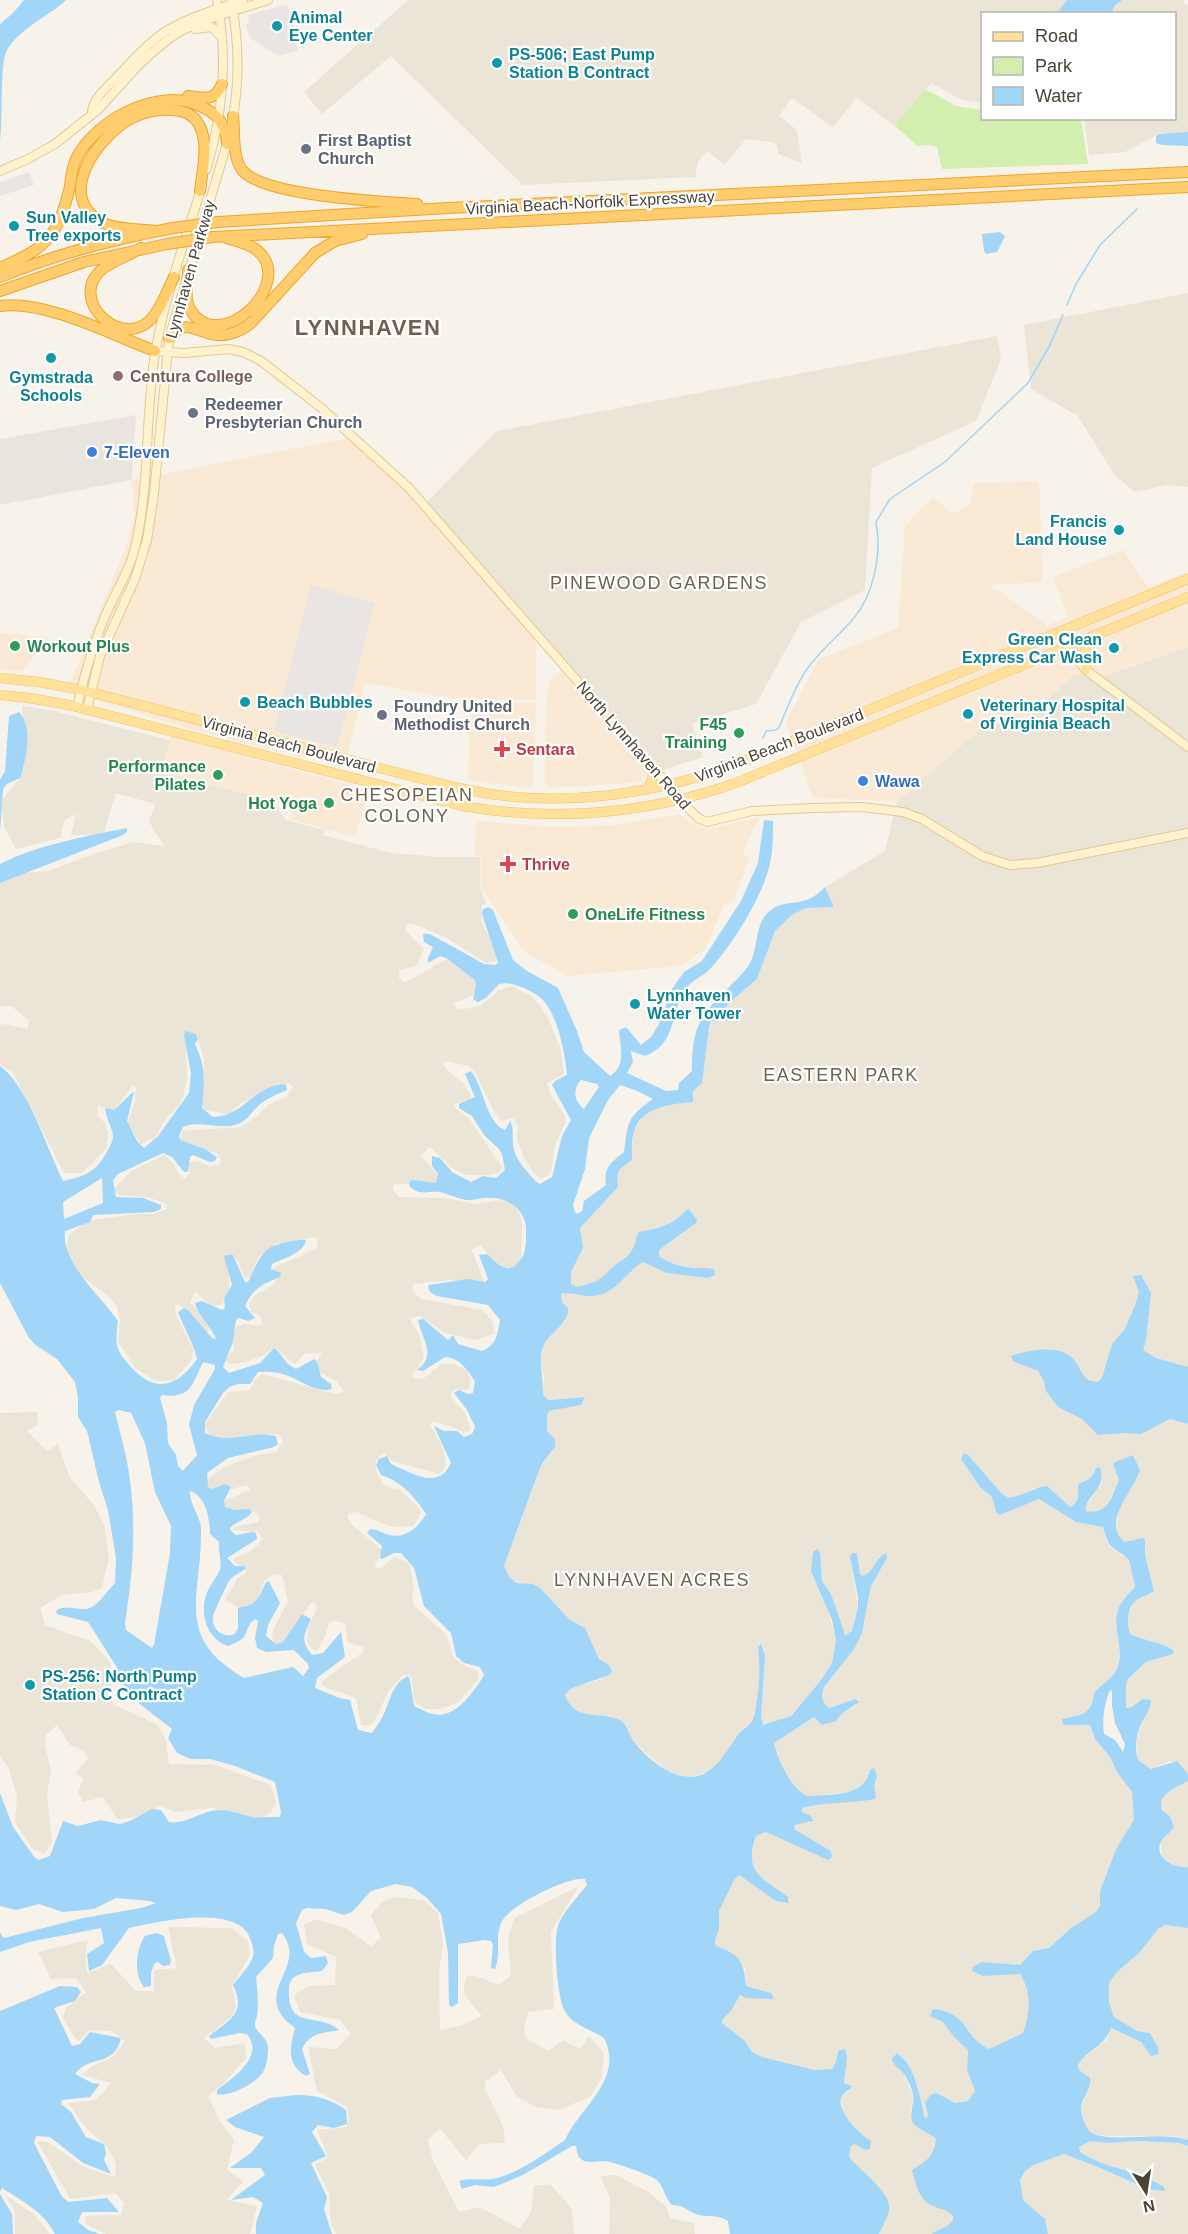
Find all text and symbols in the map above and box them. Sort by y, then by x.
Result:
place label: Animal Eye Center [289,9,373,44]
legend [981,12,1176,120]
marker: Animal Eye Center [270,19,284,33]
text: Road [1035,26,1078,46]
place label: PS-506; East Pump Station B Contract [509,46,655,81]
marker: PS-506; East Pump Station B Contract [490,56,504,70]
text: Park [1035,56,1073,76]
text: Water [1035,86,1082,106]
place label: First Baptist Church [318,132,412,167]
marker: First Baptist Church [299,142,313,156]
street label: Virginia Beach-Norfolk Expressway [465,187,715,218]
street label: Lynnhaven Parkway [163,198,218,340]
place label: Sun Valley Tree exports [26,209,121,244]
marker: Sun Valley Tree exports [7,219,21,233]
district label: LYNNHAVEN [295,315,441,340]
marker: Gymstrada Schools [44,351,58,365]
place label: Centura College [130,368,253,385]
place label: Gymstrada Schools [9,369,93,404]
marker: Centura College [111,369,125,383]
place label: Redeemer Presbyterian Church [205,396,362,431]
marker: Redeemer Presbyterian Church [186,406,200,420]
place label: 7-Eleven [104,444,170,461]
marker: 7-Eleven [85,445,99,459]
place label: Francis Land House [1015,513,1107,548]
marker: Francis Land House [1112,523,1126,537]
district label: PINEWOOD GARDENS [550,573,768,593]
place label: Green Clean Express Car Wash [962,631,1102,666]
place label: Workout Plus [27,638,130,655]
marker: Workout Plus [8,639,22,653]
marker: Green Clean Express Car Wash [1107,641,1121,655]
street label: North Lynnhaven Road [573,678,694,813]
place label: Beach Bubbles [257,694,373,711]
marker: Beach Bubbles [238,695,252,709]
place label: Veterinary Hospital of Virginia Beach [980,697,1125,732]
place label: Foundry United Methodist Church [394,698,530,733]
street label: Virginia Beach Boulevard [692,705,866,786]
marker: Veterinary Hospital of Virginia Beach [961,707,975,721]
marker: Foundry United Methodist Church [375,708,389,722]
street label: Virginia Beach Boulevard [200,713,378,776]
place label: F45 Training [665,716,727,751]
marker: F45 Training [732,726,746,740]
marker: Sentara [493,740,511,758]
place label: Sentara [516,741,575,758]
place label: Performance Pilates [108,758,206,793]
marker: Performance Pilates [211,768,225,782]
place label: Wawa [875,773,920,790]
marker: Wawa [856,774,870,788]
district label: CHESOPEIAN COLONY [340,785,474,826]
place label: Hot Yoga [248,795,317,812]
marker: Hot Yoga [322,796,336,810]
marker: Thrive [499,855,517,873]
place label: Thrive [522,856,570,873]
place label: OneLife Fitness [585,906,705,923]
marker: OneLife Fitness [566,907,580,921]
place label: Lynnhaven Water Tower [647,987,741,1022]
marker: Lynnhaven Water Tower [628,997,642,1011]
district label: EASTERN PARK [763,1065,919,1085]
district label: LYNNHAVEN ACRES [554,1570,750,1590]
place label: PS-256: North Pump Station C Contract [42,1668,197,1703]
marker: PS-256: North Pump Station C Contract [23,1678,37,1692]
north arrow [1116,2162,1176,2222]
text: N [1142,2197,1156,2216]

